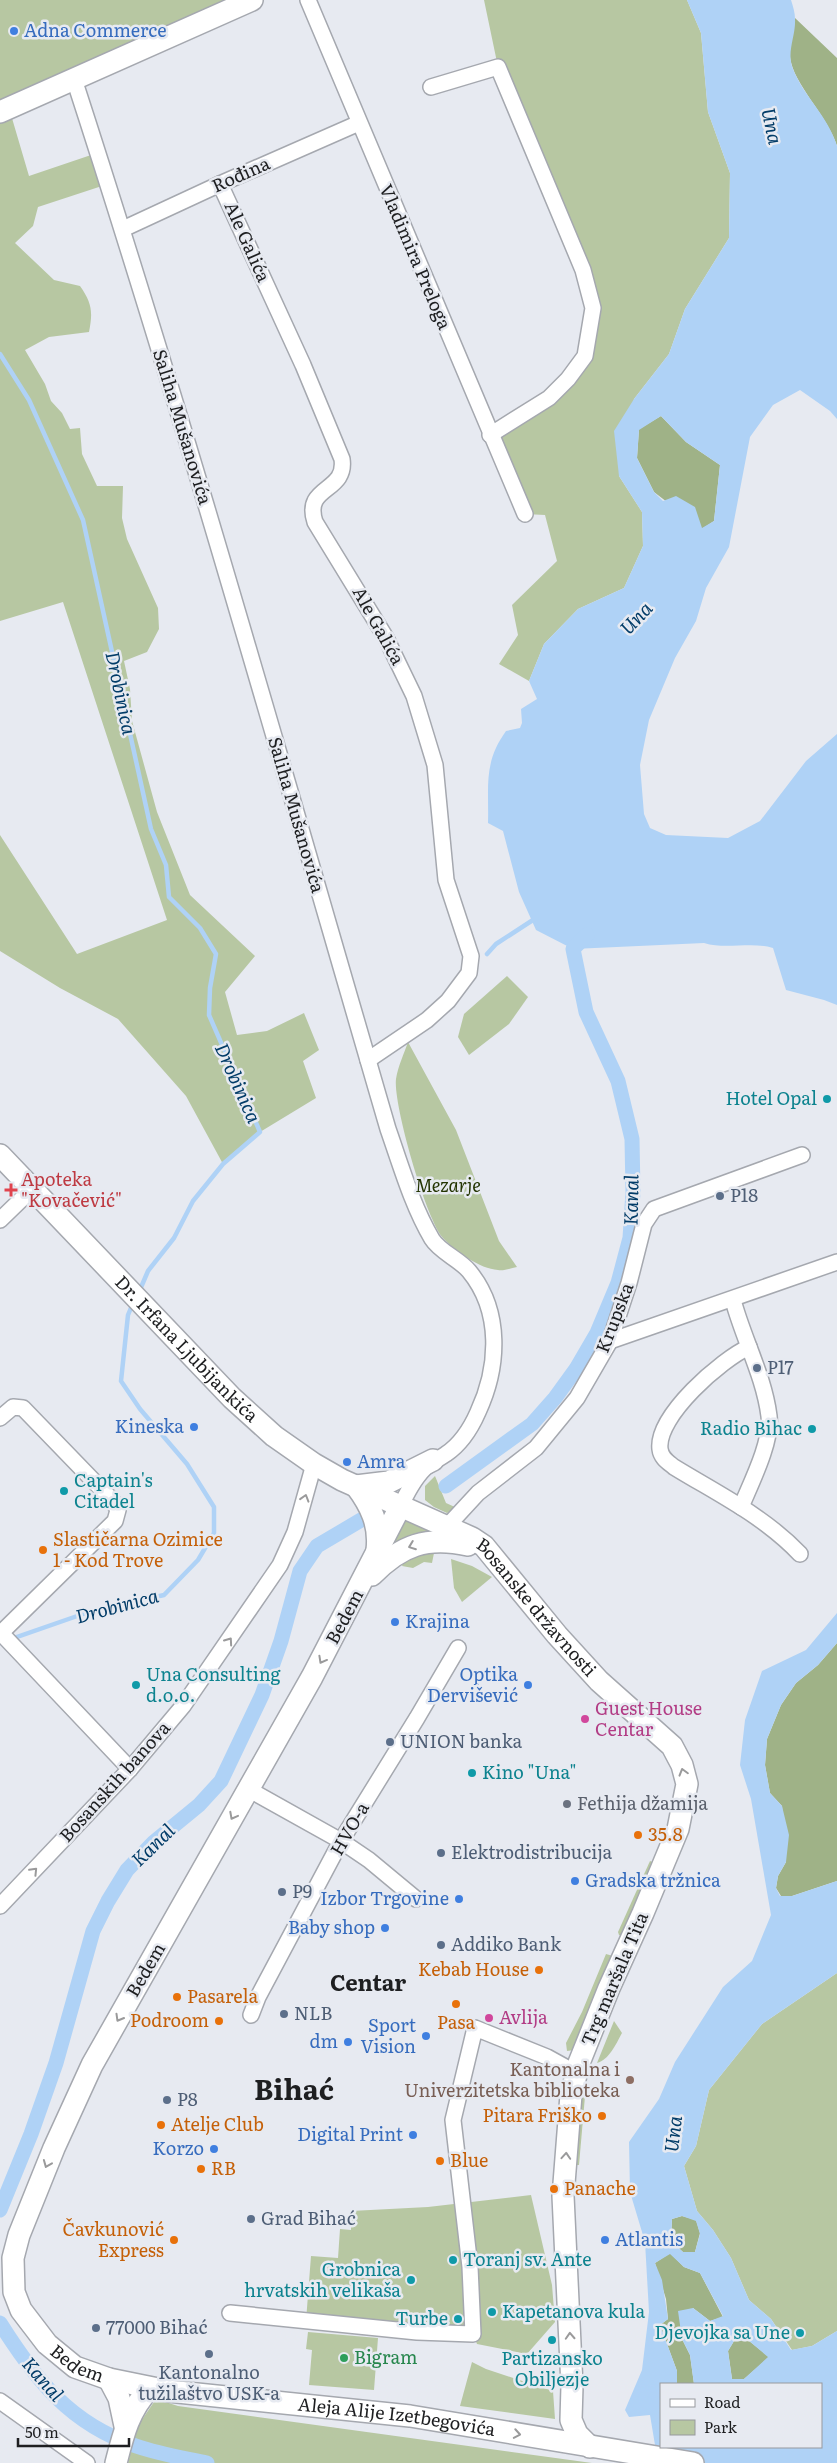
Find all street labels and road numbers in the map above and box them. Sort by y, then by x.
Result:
street label: Rođina [207,149,274,198]
street label: Vladimira Preloga [374,180,459,333]
street label: Ale Galića [219,197,278,286]
street label: Saliha Mušanovića [147,346,220,508]
street label: Ale Galića [347,581,412,670]
street label: Saliha Mušanovića [262,733,333,896]
street label: Dr. Irfana Ljubijankića [109,1268,265,1428]
street label: Krupska [588,1278,639,1356]
street label: Bosanske državnosti [472,1530,604,1682]
street label: Bedem [318,1584,369,1649]
street label: Bosanskih banova [52,1714,176,1848]
street label: HVO-a [323,1796,375,1860]
street label: Trg maršala Tita [573,1907,654,2050]
street label: Bedem [118,1937,171,2001]
street label: Bedem [45,2337,108,2388]
street label: Aleja Alije Izetbegovića [297,2390,498,2442]

